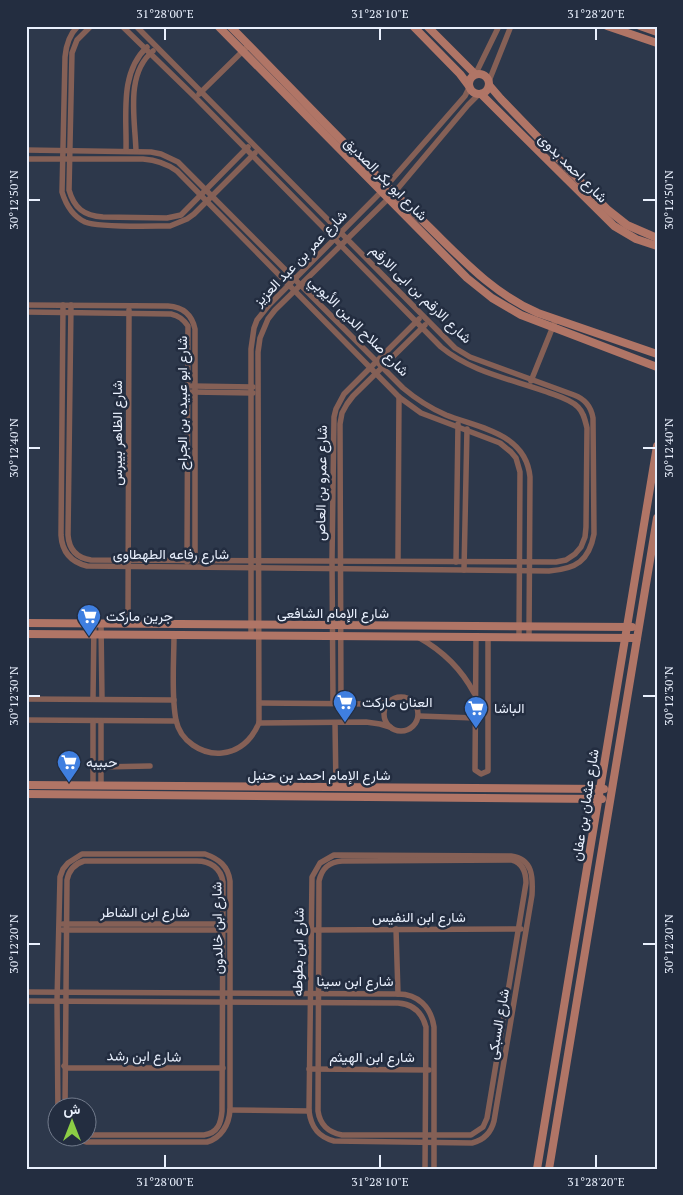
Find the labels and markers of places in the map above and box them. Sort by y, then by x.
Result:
supermarket icon: جرين ماركت [76,603,102,637]
place label: جرين ماركت [106,606,173,625]
supermarket icon: العنان ماركت [332,689,358,723]
place label: العنان ماركت [362,692,432,711]
supermarket icon: الباشا [463,695,489,729]
place label: الباشا [494,698,525,717]
supermarket icon: حبيبه [56,749,82,783]
place label: حبيبه [86,752,117,771]

